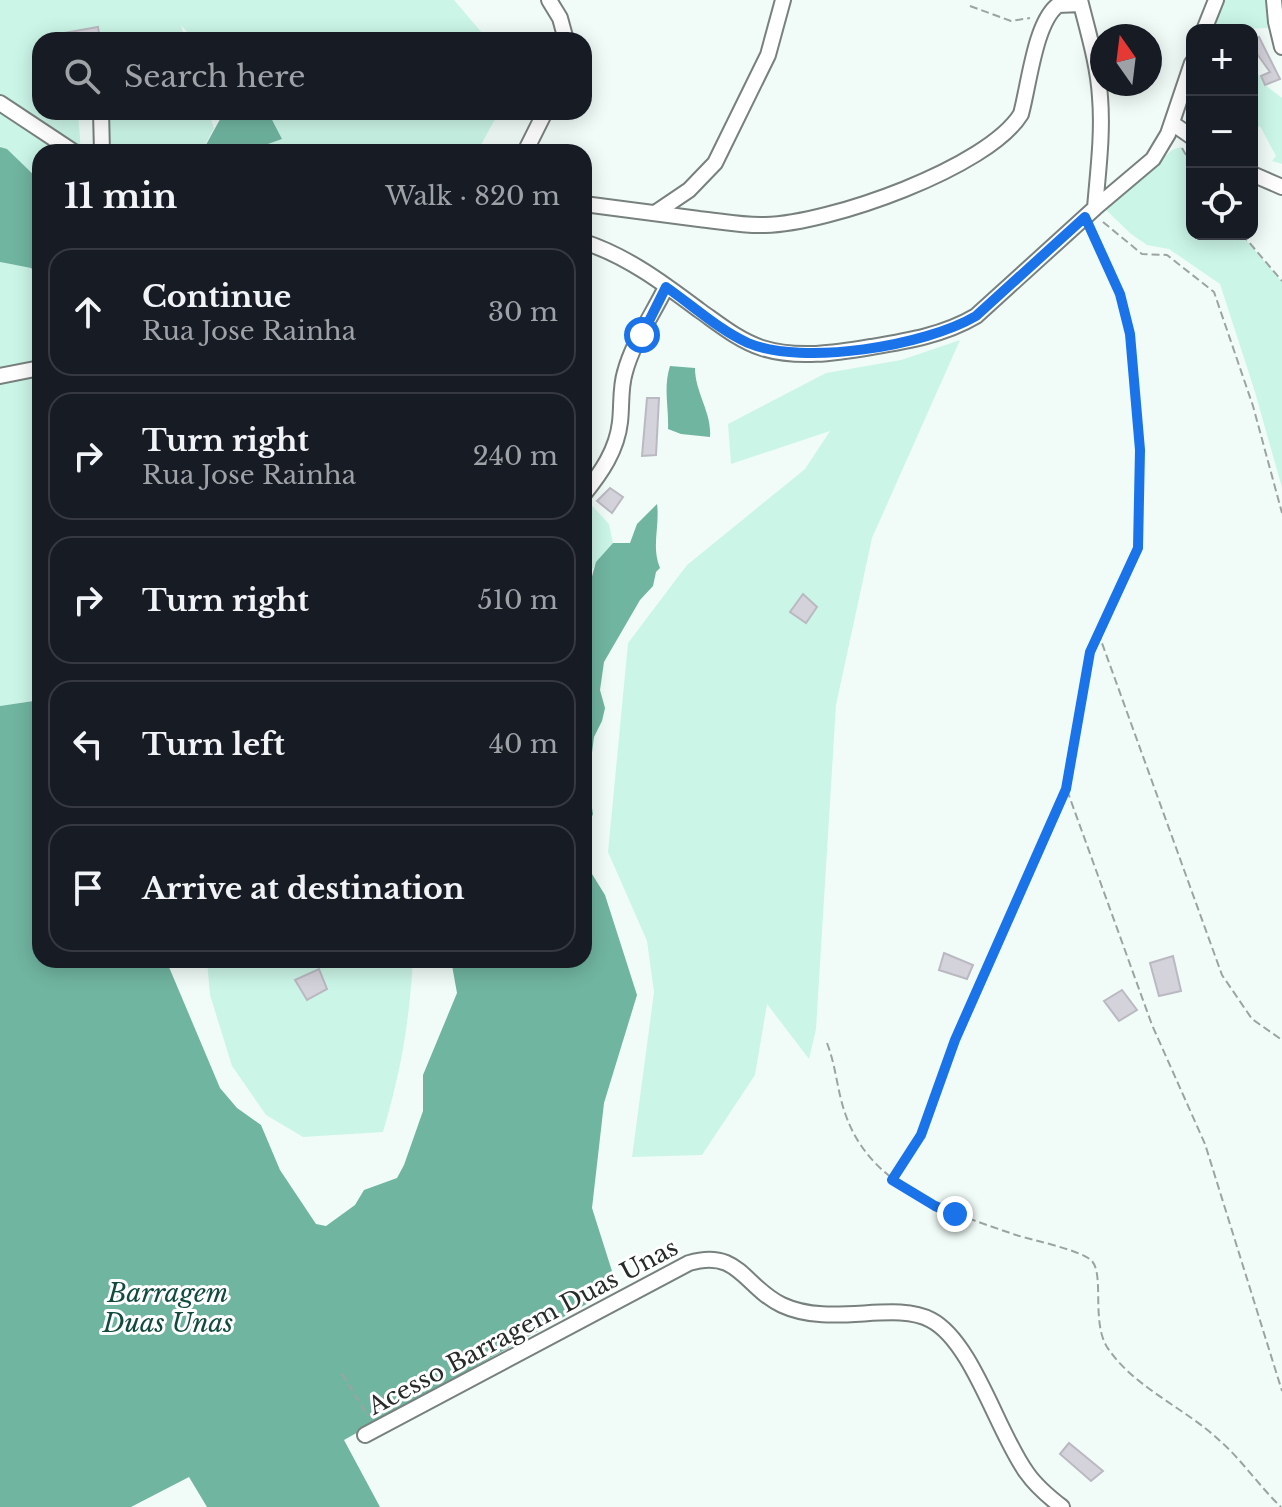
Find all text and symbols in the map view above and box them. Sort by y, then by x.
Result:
north arrow [1090,24,1162,96]
map controls [1186,24,1258,240]
button: + [1186,24,1258,96]
search box [32,32,592,120]
icon: search [60,54,104,98]
text: Search here [124,58,305,95]
button: − [1186,96,1258,168]
button: locate [1186,168,1258,240]
text: 11 min [64,175,177,217]
text: Walk · 820 m [385,180,560,212]
text: Continue [142,278,291,315]
icon: ahead [66,290,110,334]
text: 30 m [488,296,558,328]
text: Rua Jose Rainha [142,315,356,347]
route start [624,317,660,353]
text: Turn right [142,422,309,459]
icon: right [66,434,110,478]
text: 240 m [473,440,558,472]
text: Rua Jose Rainha [142,459,356,491]
icon: right [66,578,110,622]
text: Turn right [142,582,309,619]
text: 510 m [478,584,558,616]
icon: left [66,722,110,766]
text: Turn left [142,726,285,763]
text: 40 m [489,728,558,760]
icon: arrive [66,866,110,910]
text: Arrive at destination [142,870,465,907]
route end [937,1196,973,1232]
street label: Acesso Barragem Duas Unas [362,1232,683,1421]
water label: Barragem Duas Unas [102,1277,233,1339]

